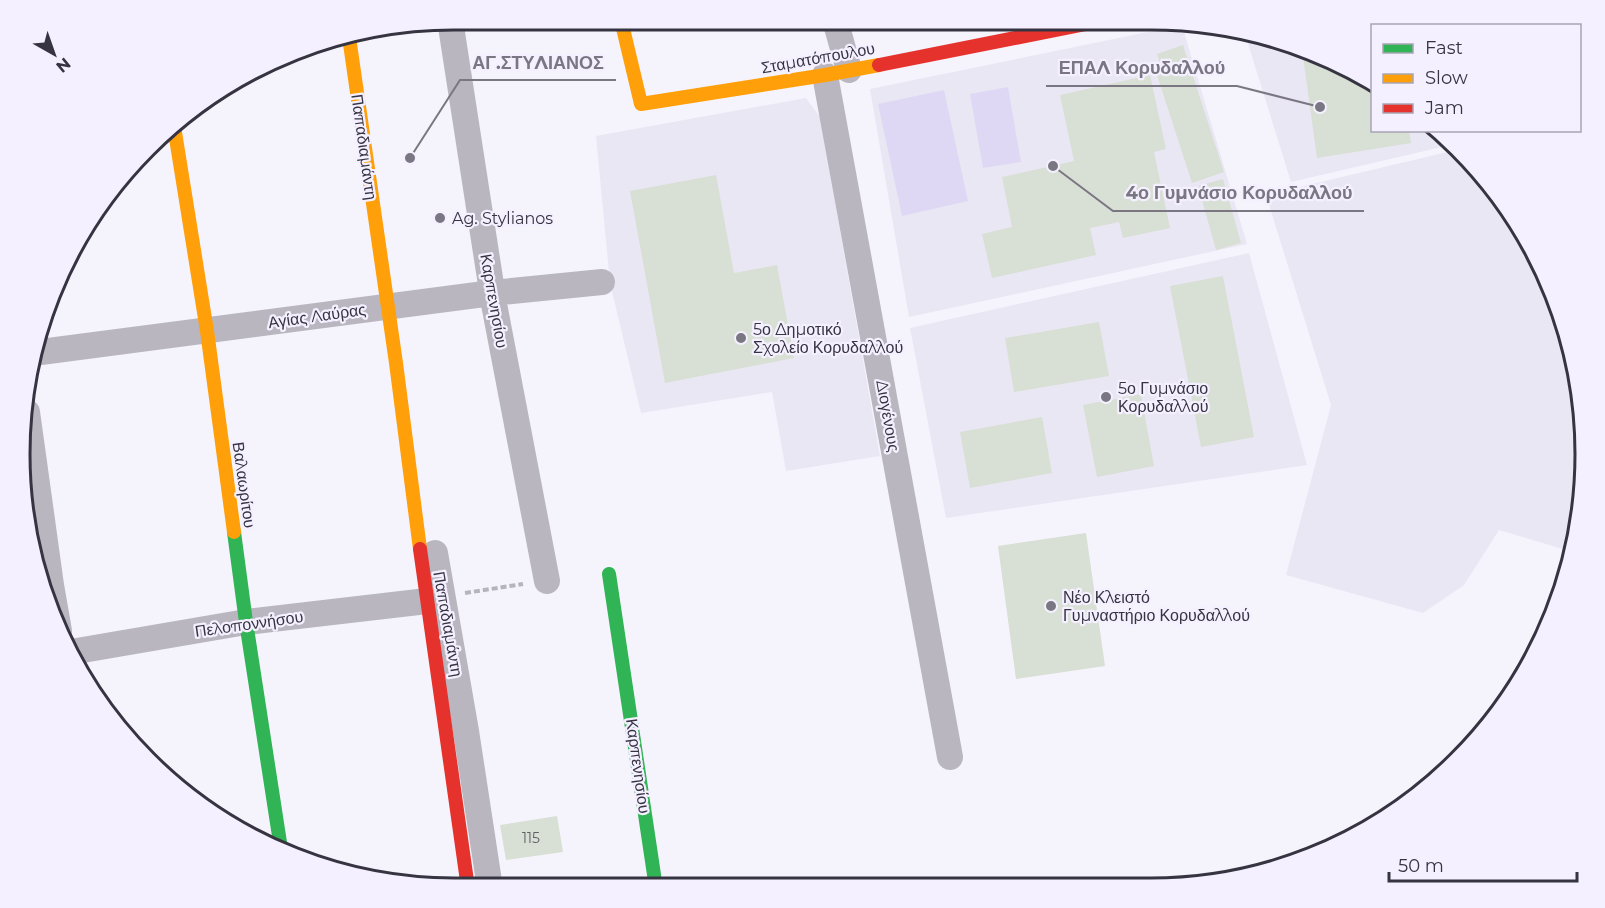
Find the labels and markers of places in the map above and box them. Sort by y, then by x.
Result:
callout: ΑΓ.ΣΤΥΛΙΑΝΟΣ [460,44,616,80]
callout: ΕΠΑΛ Κορυδαλλού [1046,50,1237,86]
callout: 4ο Γυμνάσιο Κορυδαλλού [1113,175,1364,211]
place label: Ag. Stylianos [452,209,553,228]
marker: Ag. Stylianos [433,211,447,225]
place label: 5ο Δημοτικό Σχολείο Κορυδαλλού [753,320,903,357]
marker: 5ο Δημοτικό Σχολείο Κορυδαλλού [734,331,748,345]
place label: 5ο Γυμνάσιο Κορυδαλλού [1118,379,1208,416]
marker: 5ο Γυμνάσιο Κορυδαλλού [1099,390,1113,404]
place label: Νέο Κλειστό Γυμναστήριο Κορυδαλλού [1063,588,1250,625]
marker: Νέο Κλειστό Γυμναστήριο Κορυδαλλού [1044,599,1058,613]

